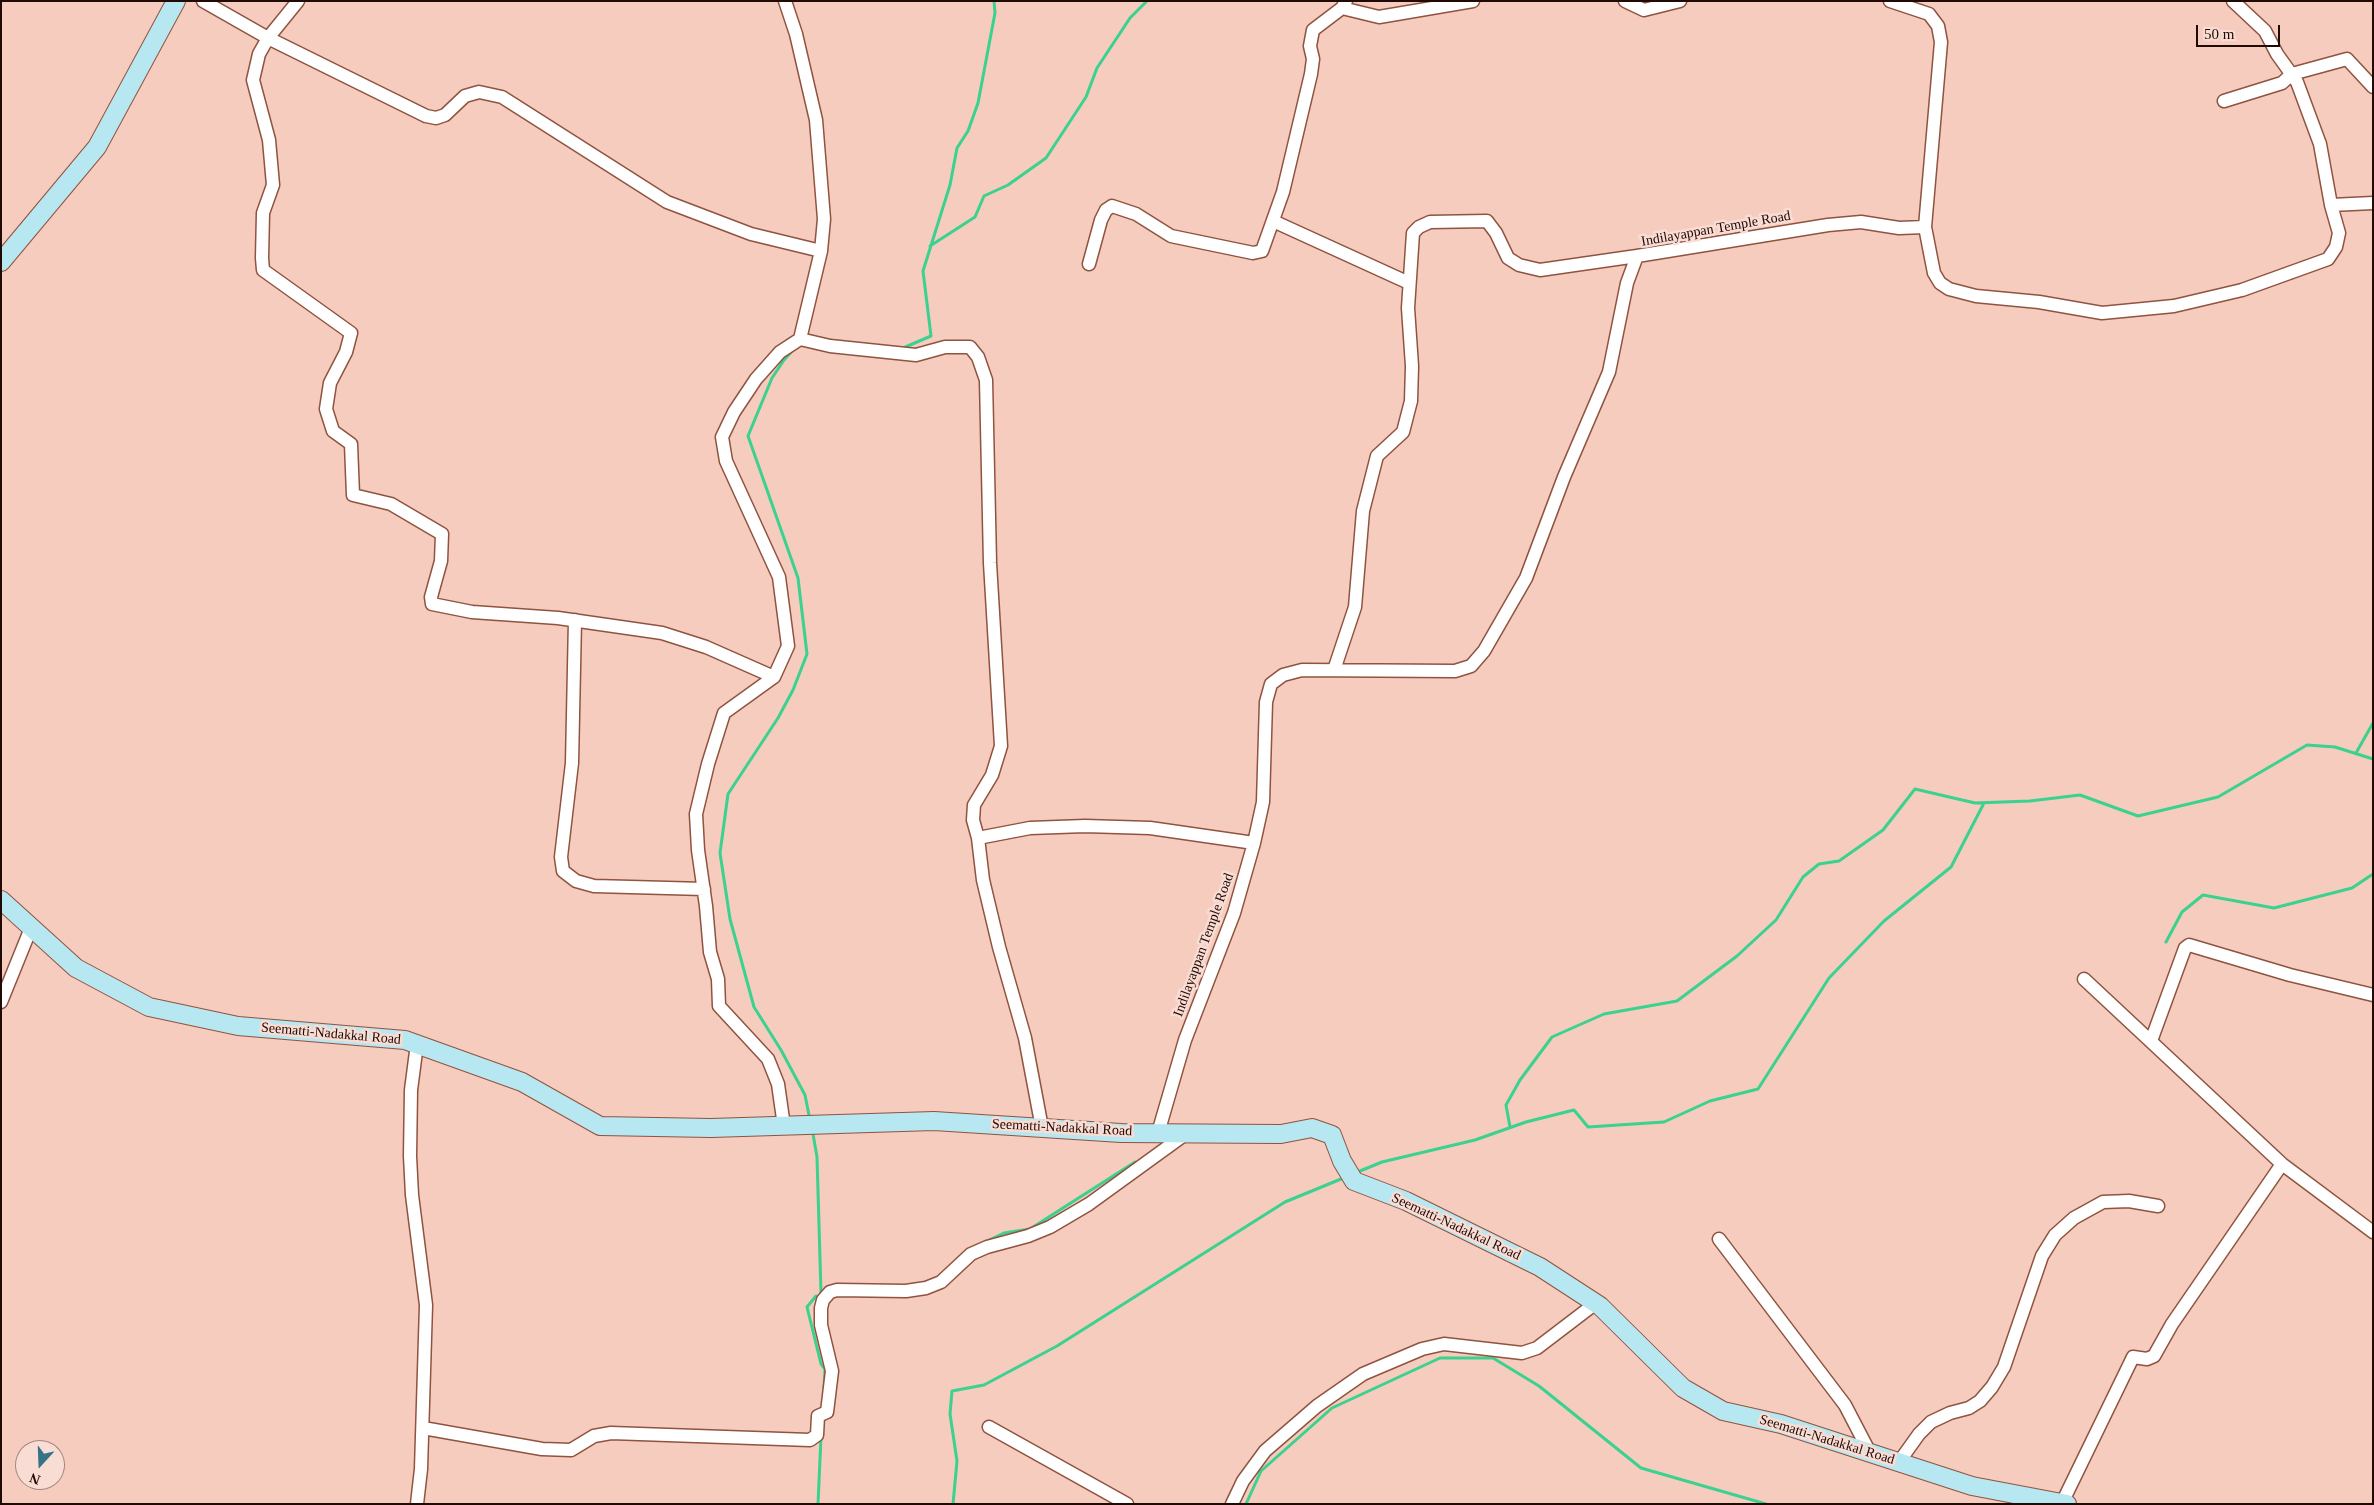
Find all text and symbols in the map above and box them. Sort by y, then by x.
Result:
scale bar [2199,15,2283,47]
text: 50 m [2204,26,2234,42]
street label: Indilayappan Temple Road [1640,208,1792,250]
street label: Indilayappan Temple Road [1170,871,1238,1019]
street label: Seematti-Nadakkal Road [260,1020,402,1048]
street label: Seematti-Nadakkal Road [991,1116,1133,1140]
street label: Seematti-Nadakkal Road [1389,1190,1523,1264]
street label: Seematti-Nadakkal Road [1757,1411,1897,1469]
north arrow [15,1440,65,1490]
text: N [28,1470,42,1487]

